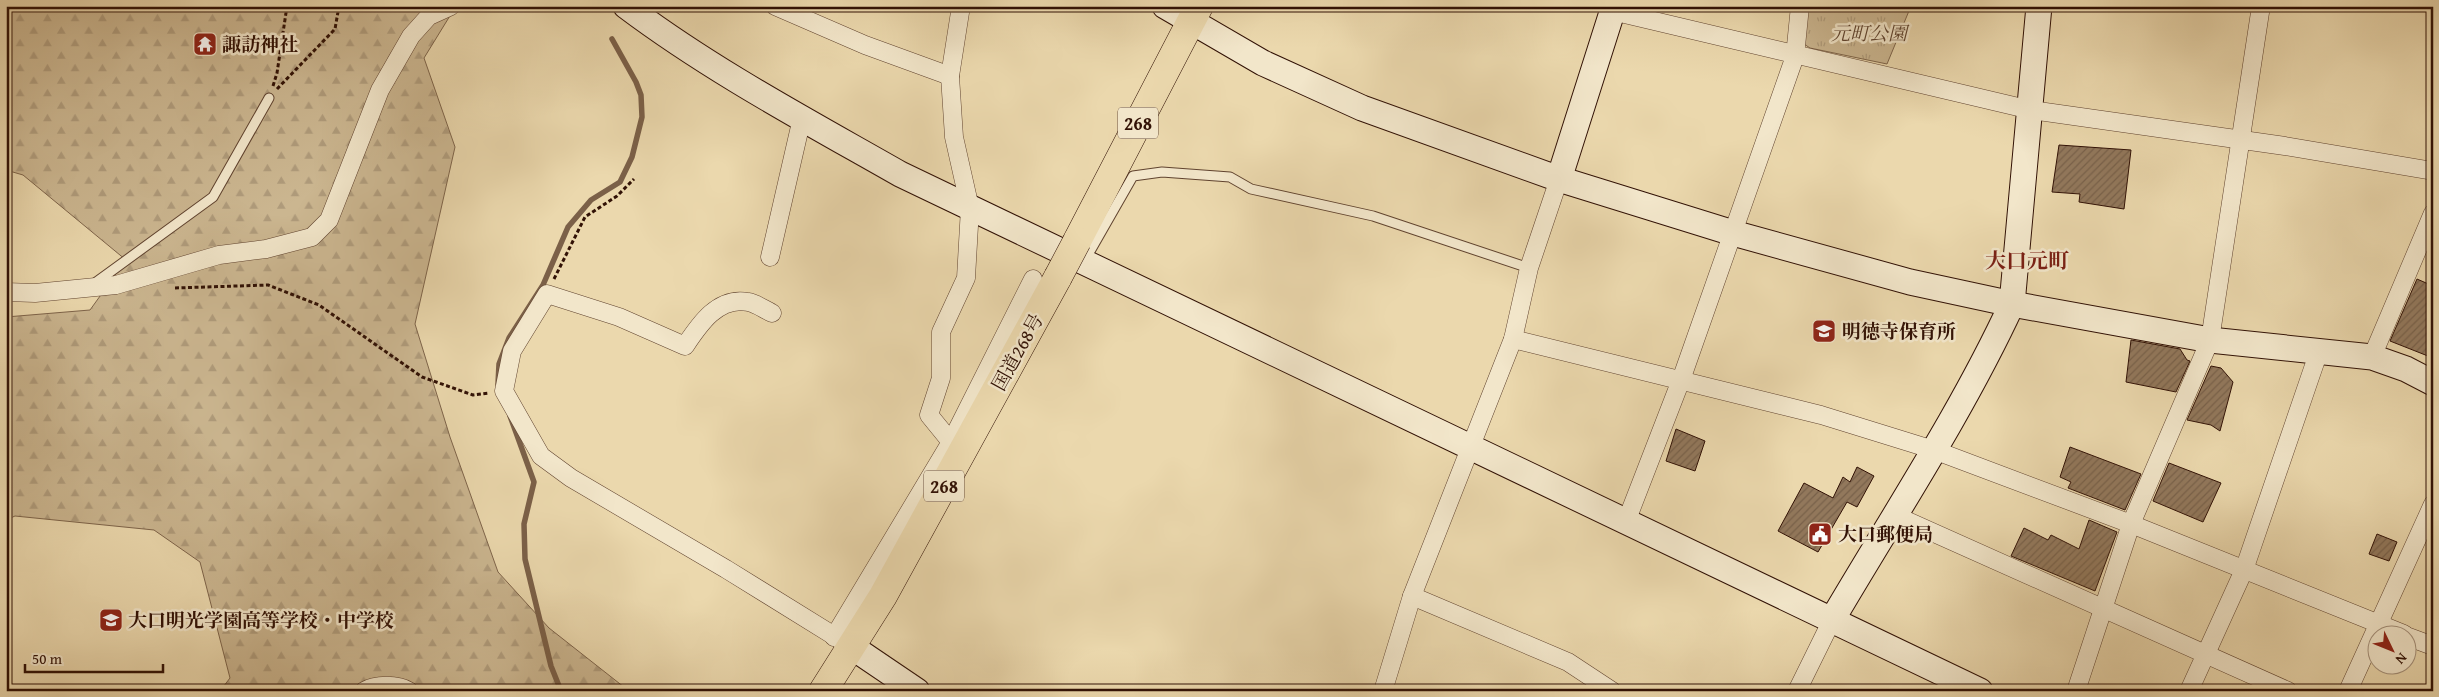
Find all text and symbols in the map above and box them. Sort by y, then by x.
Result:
park label: 元町公園 [1831,19,1910,47]
place label: 諏訪神社 [222,30,298,58]
temple icon: 諏訪神社 [192,31,218,57]
road number: 268 [1118,108,1158,138]
district label: 大口元町 [1985,245,2069,276]
street label: 国道268号 [984,308,1050,396]
place label: 明徳寺保育所 [1842,317,1956,345]
school or university icon: 明徳寺保育所 [1811,318,1837,344]
road number: 268 [924,471,964,502]
place label: 大口郵便局 [1838,520,1933,548]
public building icon: 大口郵便局 [1807,521,1833,547]
place label: 大口明光学園高等学校・中学校 [128,606,394,634]
school or university icon: 大口明光学園高等学校・中学校 [98,607,124,633]
north arrow [2366,624,2416,674]
scale bar [25,642,162,674]
text: 50 m [32,648,63,669]
text: N [2391,649,2412,670]

